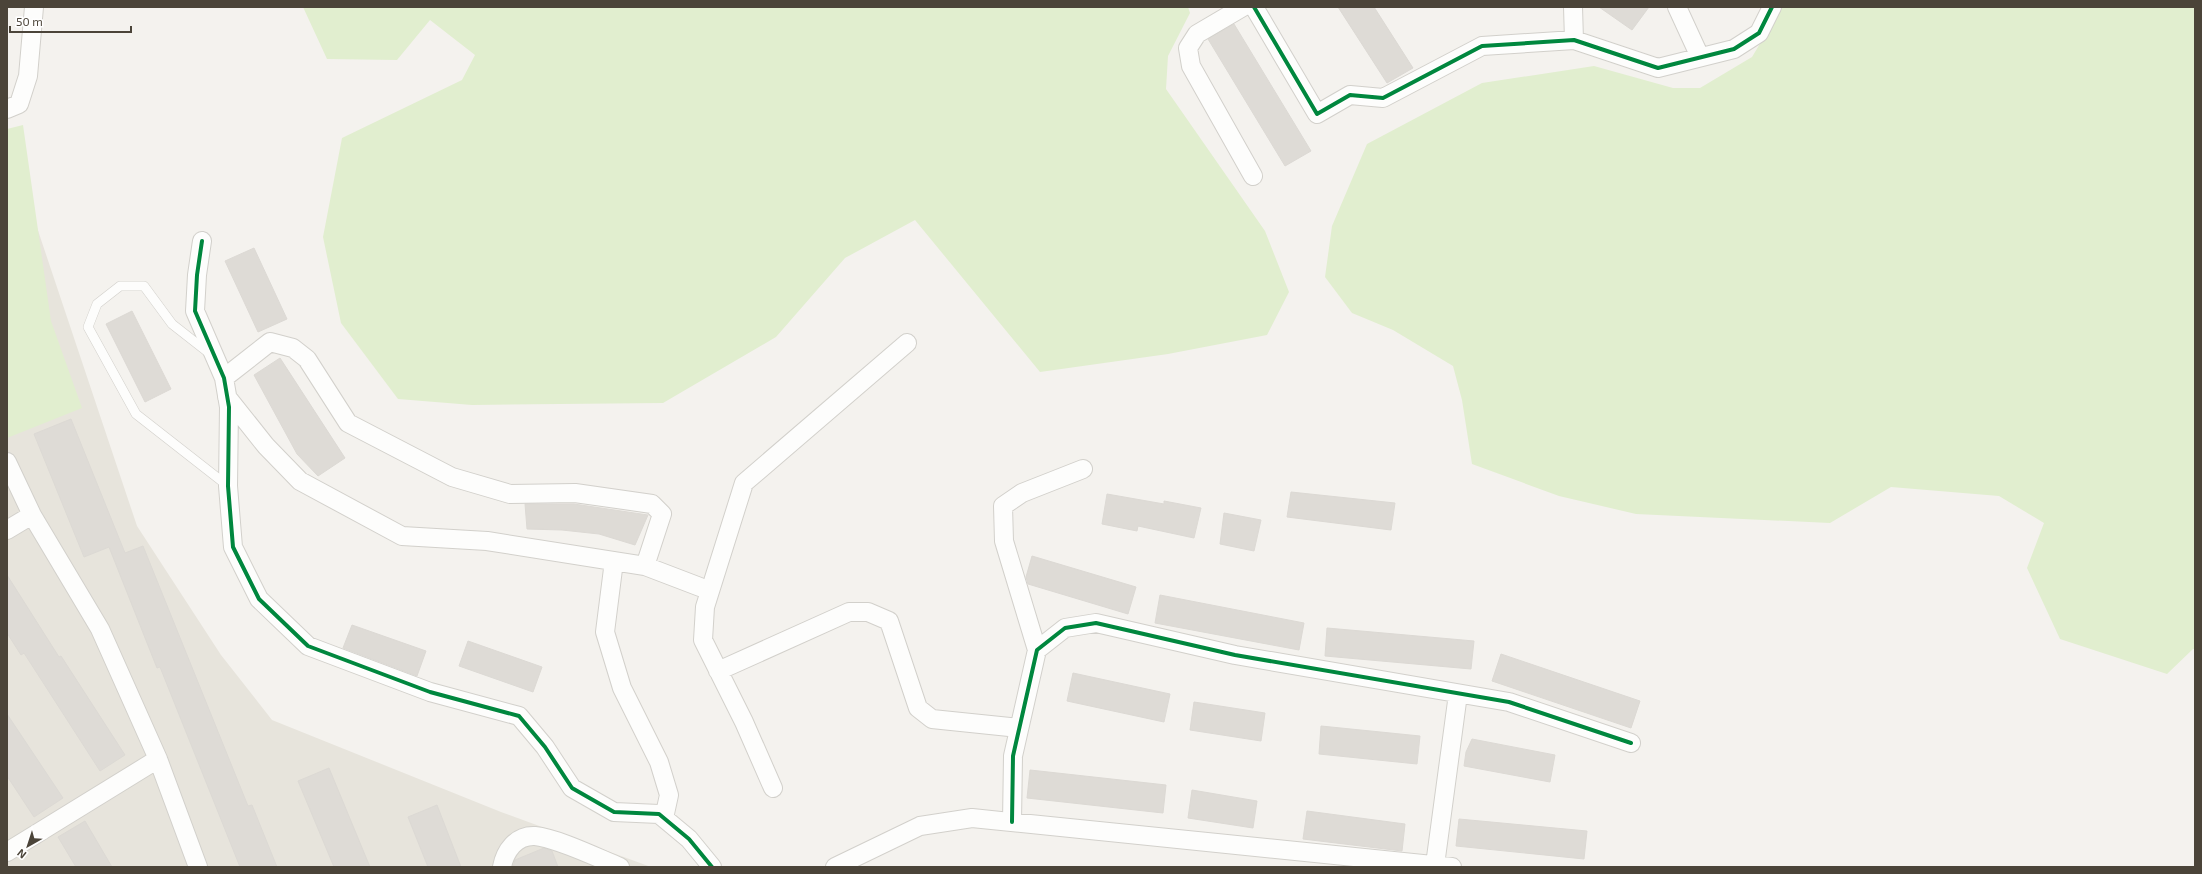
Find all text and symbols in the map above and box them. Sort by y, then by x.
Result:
scale bar [10,8,131,34]
text: 50 m [16,14,43,28]
north arrow [8,826,48,866]
text: N [14,847,29,862]

